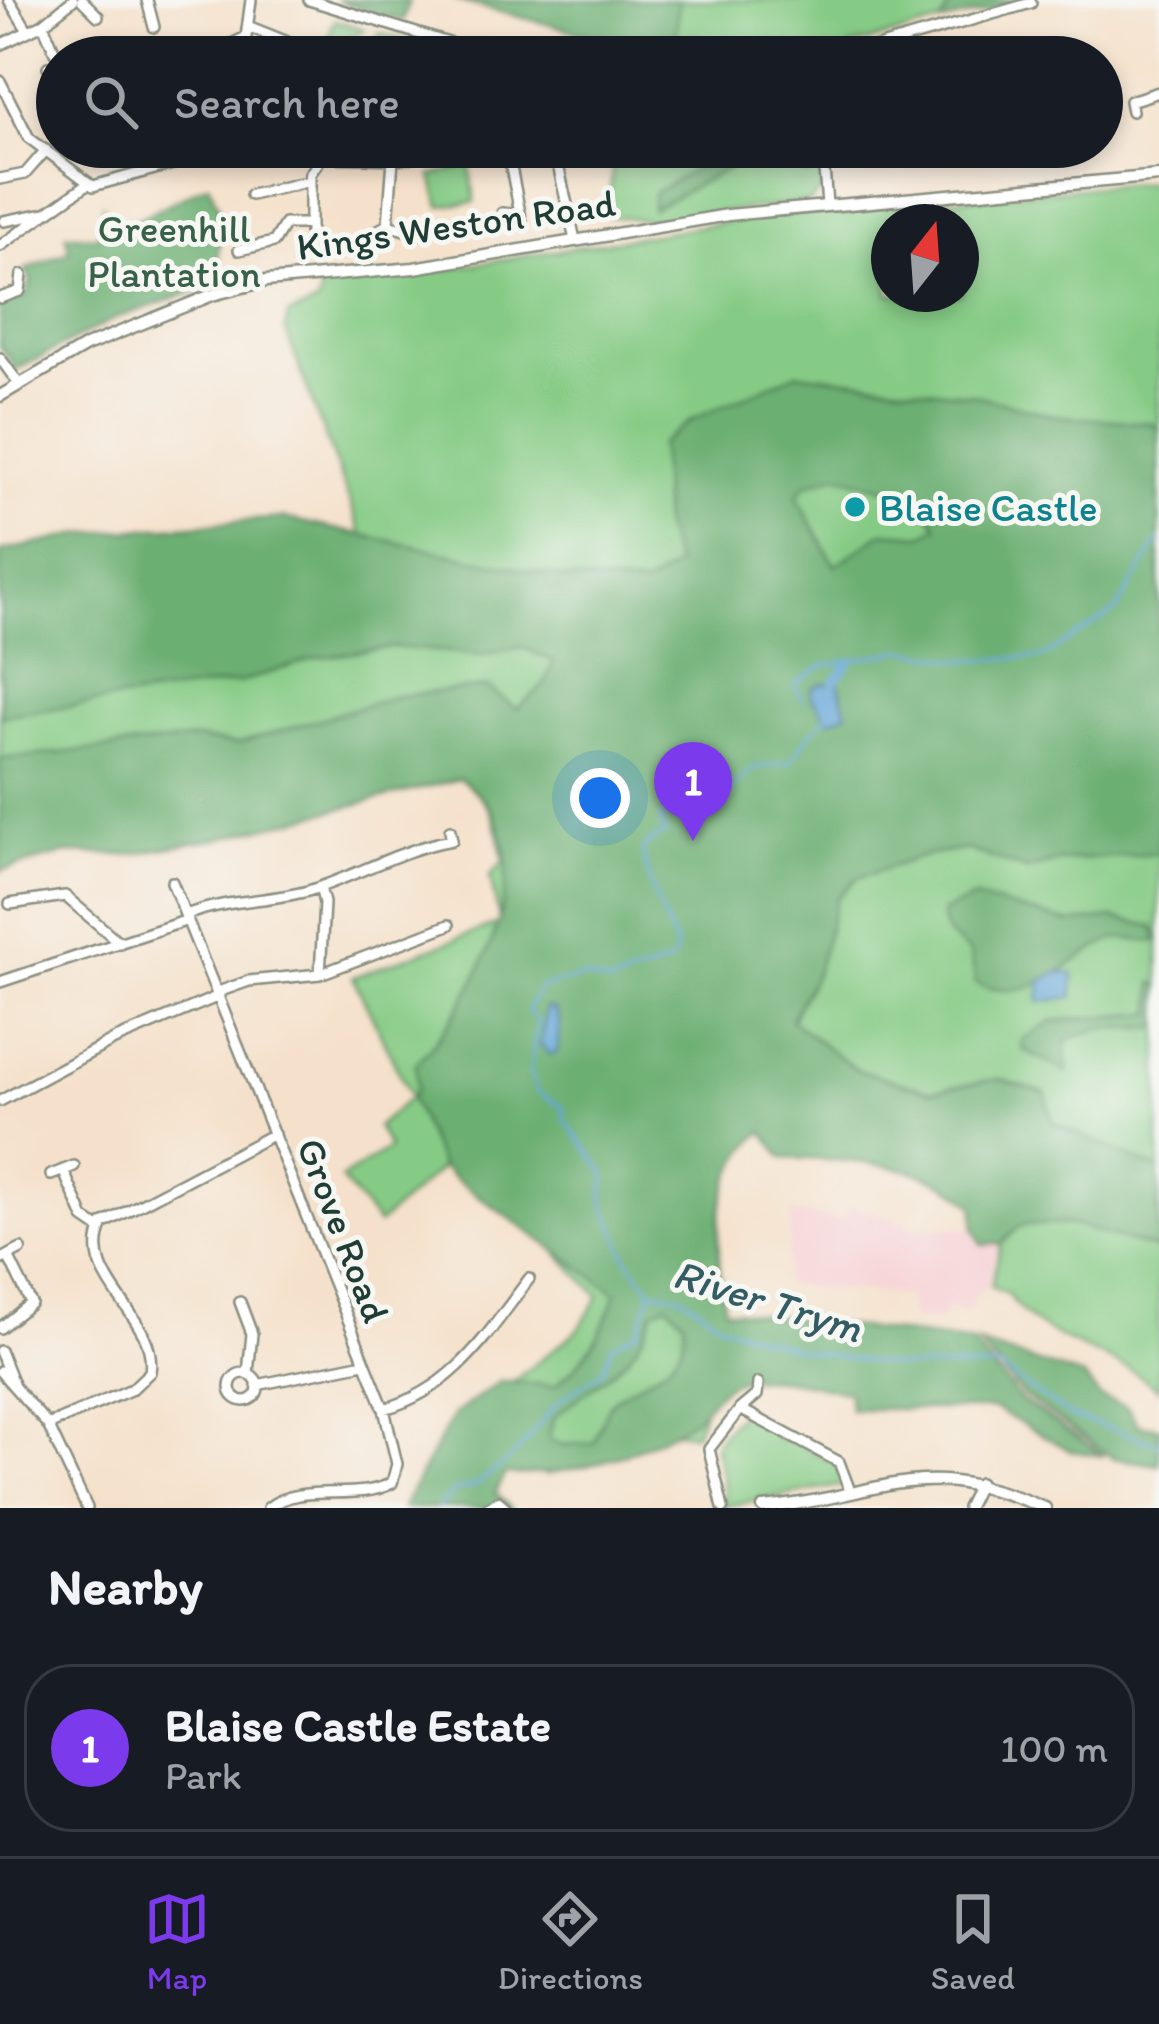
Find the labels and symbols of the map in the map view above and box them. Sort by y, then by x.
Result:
street label: Kings Weston Road [294,179,619,270]
north arrow [871,204,979,312]
park label: Greenhill Plantation [87,205,261,297]
place label: Blaise Castle [879,484,1098,531]
marker: Blaise Castle [842,494,868,520]
pin: 1 [654,742,732,841]
your location [570,768,630,828]
street label: Grove Road [287,1132,400,1329]
water label: River Trym [667,1248,869,1353]

